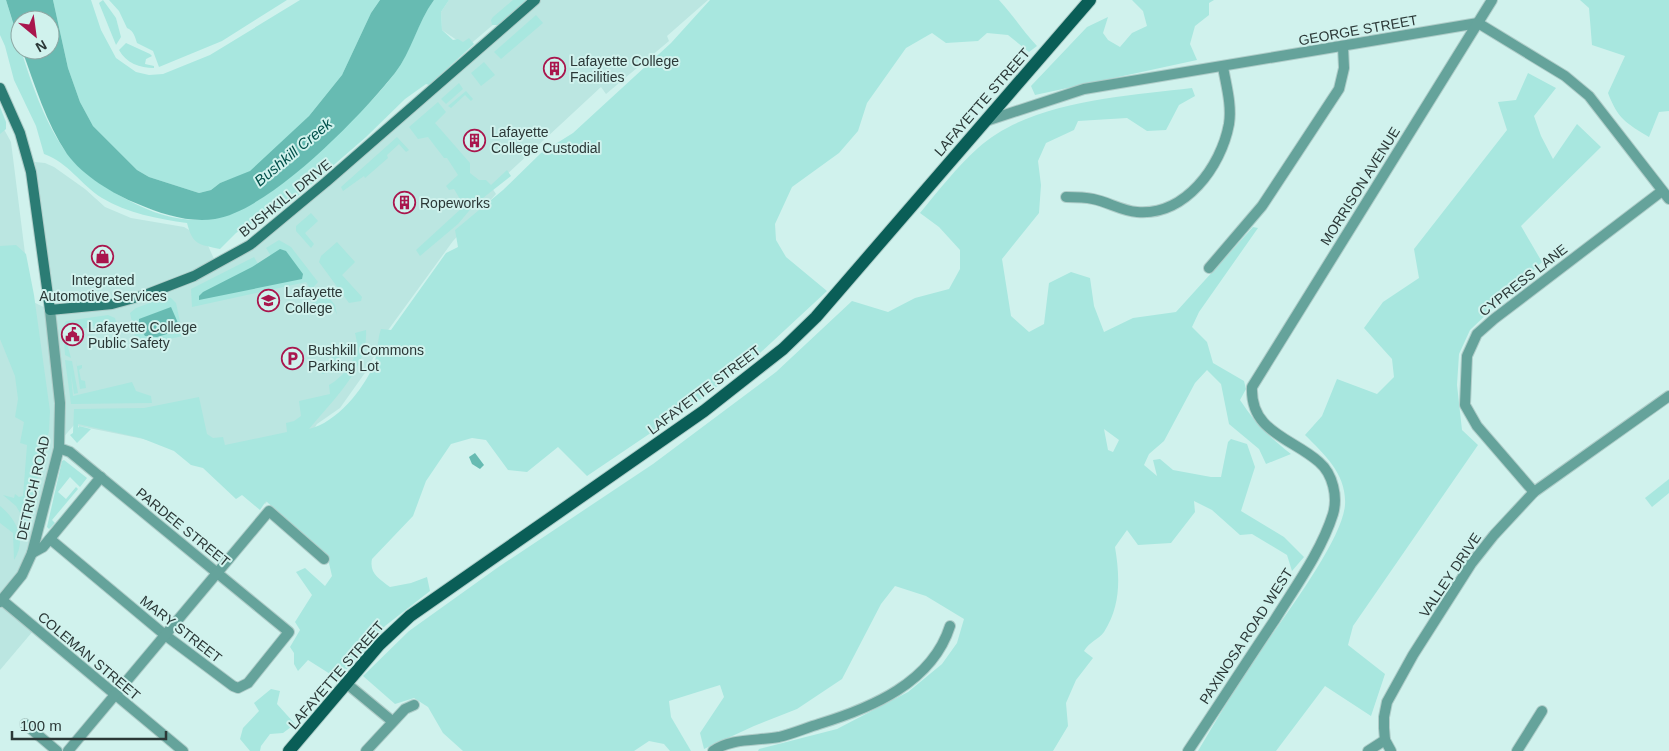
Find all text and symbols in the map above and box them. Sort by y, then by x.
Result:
north arrow [10,10,60,60]
street label: GEORGE STREET [1297,12,1419,48]
text: N [33,37,50,56]
street label: LAFAYETTE STREET [931,45,1033,159]
place label: Lafayette College Facilities [570,53,679,85]
building icon: Lafayette College Facilities [542,57,566,81]
water label: Bushkill Creek [251,114,336,189]
place label: Lafayette College Custodial [491,124,601,156]
street label: MORRISON AVENUE [1317,124,1403,248]
building icon: Lafayette College Custodial [463,128,487,152]
street label: BUSHKILL DRIVE [236,156,334,240]
building icon: Ropeworks [392,191,416,215]
place label: Ropeworks [420,195,490,211]
street label: CYPRESS LANE [1476,241,1570,319]
shop icon: Integrated Automotive Services [91,245,115,269]
place label: Integrated Automotive Services [39,272,167,304]
place label: Lafayette College [285,284,343,316]
school or university icon: Lafayette College [257,288,281,312]
place label: Lafayette College Public Safety [88,319,197,351]
public building icon: Lafayette College Public Safety [60,323,84,347]
place label: Bushkill Commons Parking Lot [308,342,424,374]
street label: LAFAYETTE STREET [644,342,764,438]
parking icon: Bushkill Commons Parking Lot [280,346,304,370]
street label: DETRICH ROAD [13,434,53,542]
street label: PARDEE STREET [133,484,233,570]
street label: VALLEY DRIVE [1416,530,1484,620]
street label: PAXINOSA ROAD WEST [1196,565,1296,707]
street label: MARY STREET [137,592,225,666]
street label: COLEMAN STREET [35,609,144,704]
street label: LAFAYETTE STREET [285,618,387,732]
scale bar [12,708,166,740]
text: 100 m [20,717,62,734]

